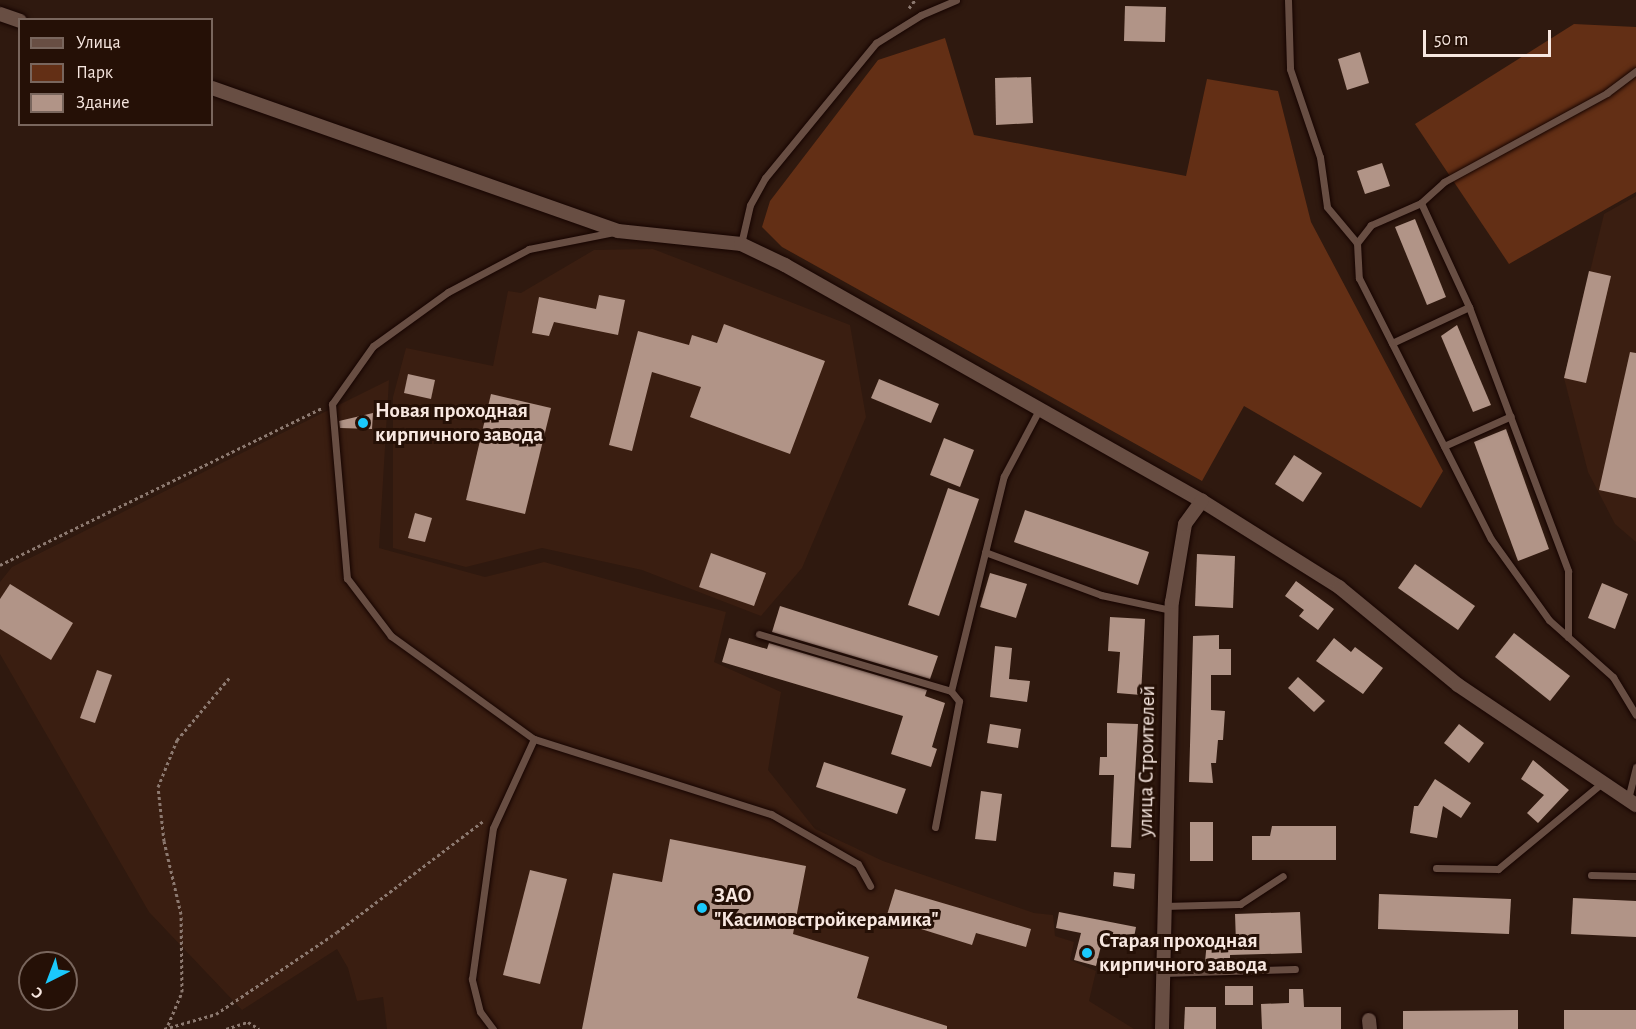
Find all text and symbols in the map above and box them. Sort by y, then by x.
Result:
legend [18,18,213,126]
scale bar [1426,18,1554,56]
text: 50 m [1434,31,1468,49]
text: Улица [76,34,121,52]
text: Парк [76,64,113,82]
text: Здание [76,94,130,112]
place label: Новая проходная кирпичного завода [375,398,543,448]
marker: Новая проходная кирпичного завода [356,416,370,430]
street label: улица Строителей [1133,685,1161,837]
place label: ЗАО "Касимовстройкерамика" [714,883,939,933]
marker: ЗАО "Касимовстройкерамика" [695,901,709,915]
place label: Старая проходная кирпичного завода [1099,928,1267,978]
marker: Старая проходная кирпичного завода [1080,946,1094,960]
north arrow [18,951,78,1011]
text: С [29,984,46,1002]

